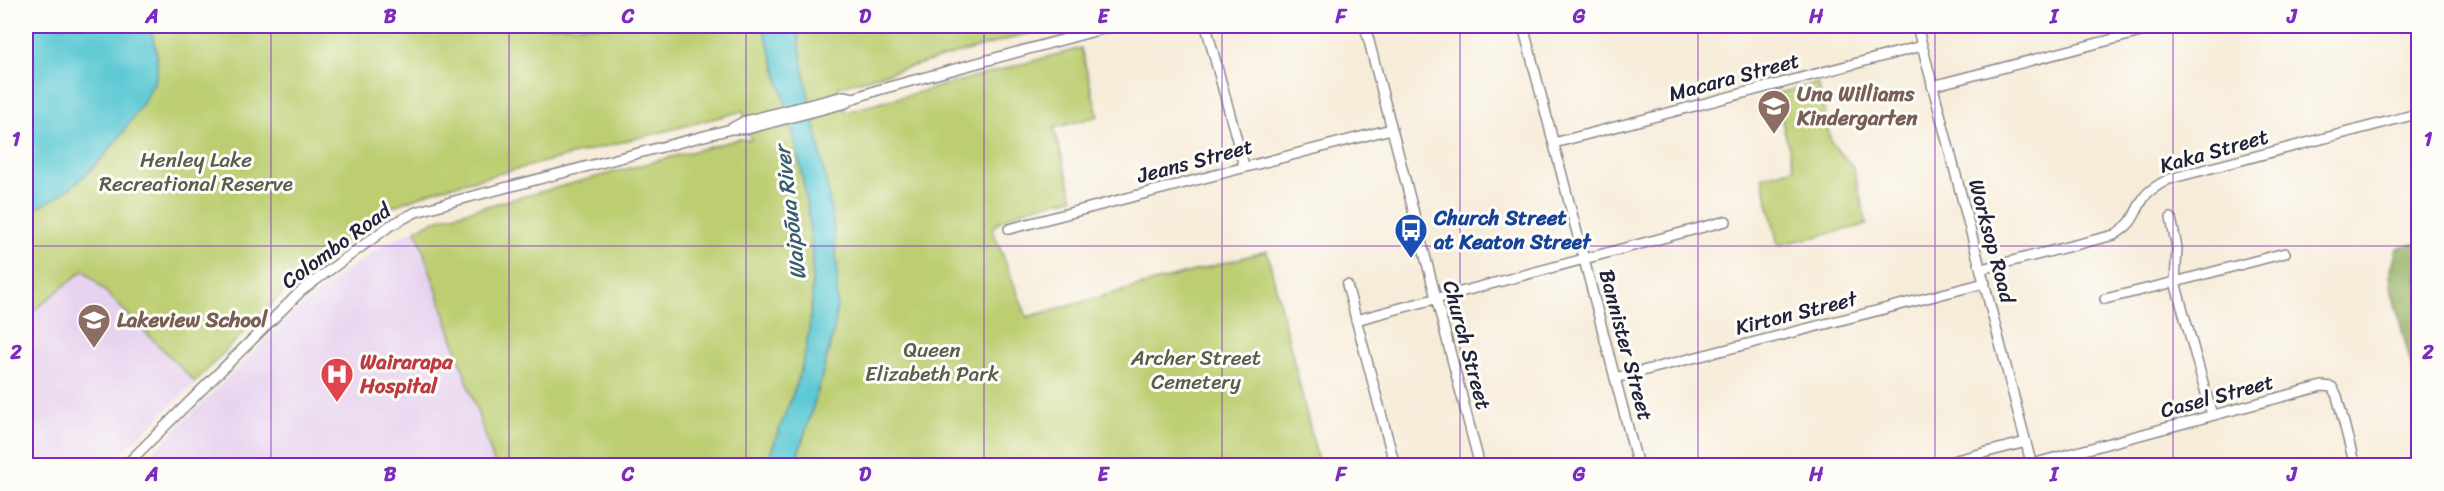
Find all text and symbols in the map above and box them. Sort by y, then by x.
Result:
text: A [144,0,159,34]
text: B [384,0,397,34]
text: C [621,0,635,34]
text: D [859,0,872,34]
text: E [1097,0,1110,34]
text: F [1335,0,1348,34]
text: G [1572,0,1586,34]
text: H [1808,0,1824,34]
text: I [2049,0,2060,34]
text: J [2286,0,2298,34]
street label: Macara Street [1664,41,1804,113]
place label: Una Williams Kindergarten [1796,75,1918,137]
school or university icon: Una Williams Kindergarten [1756,88,1792,135]
street label: Kaka Street [2155,117,2273,185]
text: 1 [12,122,21,157]
text: 1 [2424,122,2433,157]
street label: Jeans Street [1132,127,1257,195]
water label: Waipōua River [762,140,818,282]
park label: Henley Lake Recreational Reserve [99,141,293,203]
street label: Worksop Road [1957,175,2027,309]
street label: Colombo Road [273,192,401,299]
place label: Church Street at Keaton Street [1433,199,1592,261]
bus stop icon: Church Street at Keaton Street [1393,212,1429,259]
street label: Bannister Street [1588,265,1664,425]
street label: Church Street [1431,276,1503,414]
street label: Kirton Street [1731,279,1862,346]
place label: Lakeview School [117,301,268,339]
school or university icon: Lakeview School [76,302,112,349]
park label: Queen Elizabeth Park [865,331,1000,393]
text: 2 [9,335,22,370]
text: 2 [2421,335,2434,370]
park label: Archer Street Cemetery [1130,339,1261,401]
place label: Wairarapa Hospital [359,343,454,405]
hospital icon: Wairarapa Hospital [319,356,355,403]
street label: Casel Street [2156,363,2278,429]
text: A [144,457,159,491]
text: B [384,457,397,491]
text: C [621,457,635,491]
text: D [859,457,872,491]
text: E [1097,457,1110,491]
text: F [1335,457,1348,491]
text: G [1572,457,1586,491]
text: H [1808,457,1824,491]
text: I [2049,457,2060,491]
text: J [2286,457,2298,491]

